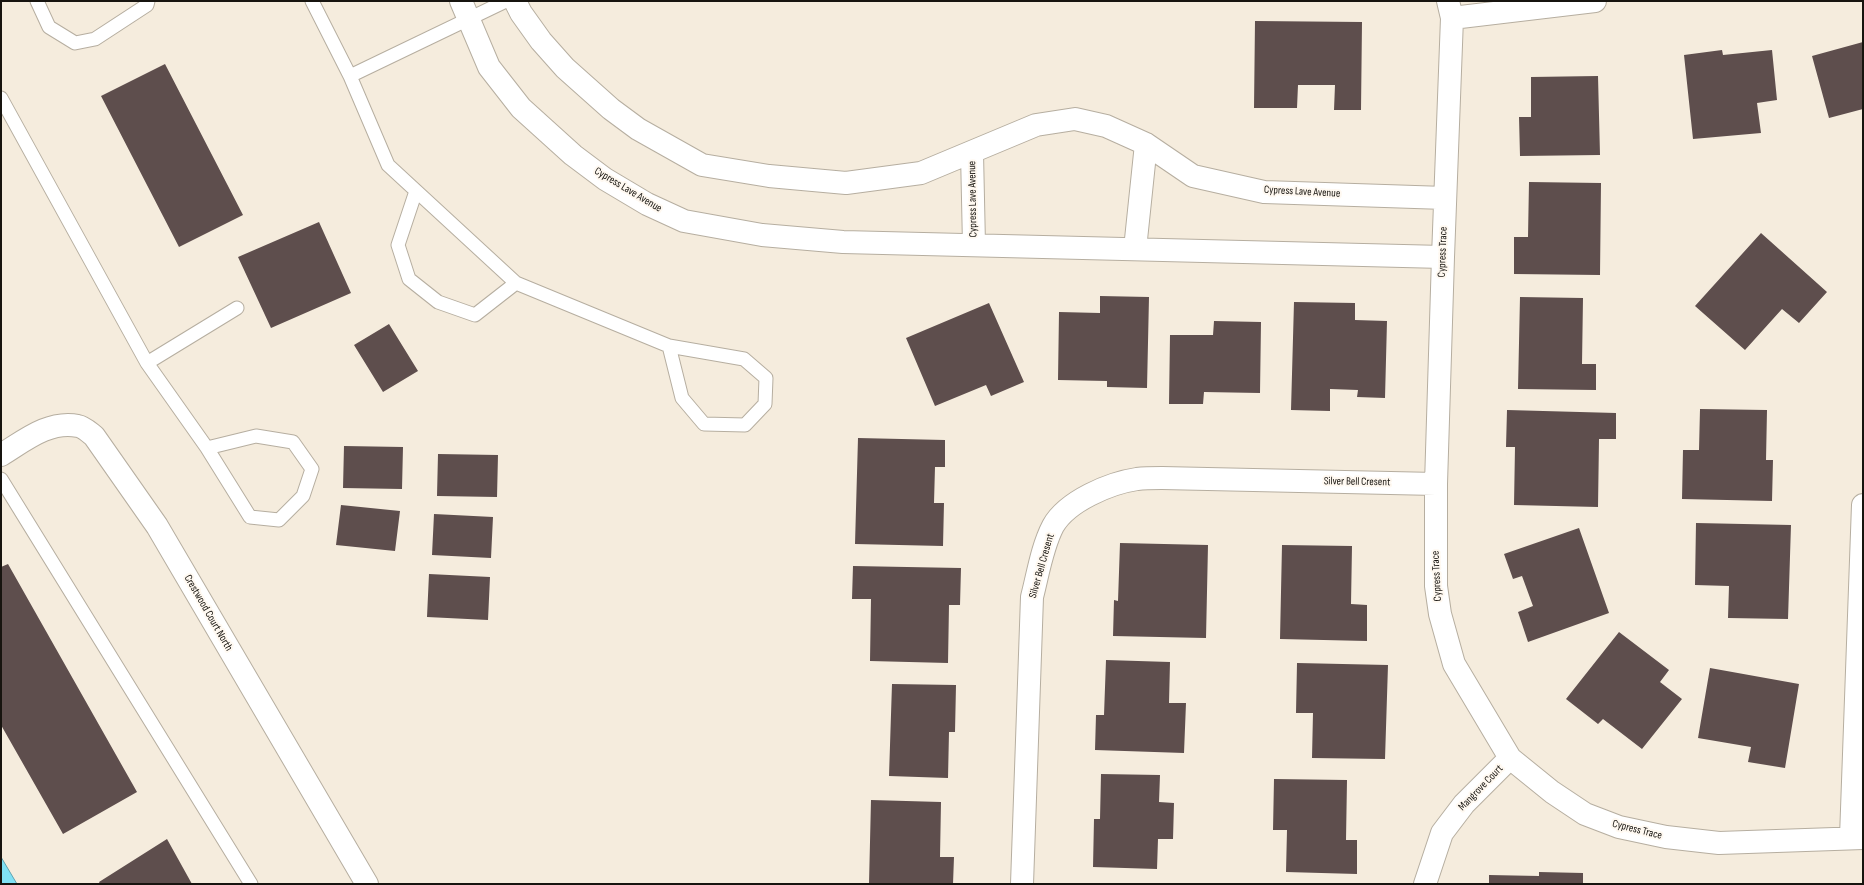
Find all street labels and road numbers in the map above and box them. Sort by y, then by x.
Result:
street label: Cypress Lave Avenue [966,161,980,237]
street label: Cypress Lave Avenue [592,165,664,215]
street label: Cypress Lave Avenue [1263,183,1341,201]
street label: Cypress Trace [1436,226,1450,278]
street label: Silver Bell Cresent [1324,475,1390,489]
street label: Silver Bell Cresent [1026,532,1058,600]
street label: Cypress Trace [1429,550,1445,602]
street label: Crestwood Court North [181,572,235,654]
street label: Mangrove Court [1456,762,1506,814]
street label: Cypress Trace [1611,817,1663,843]

